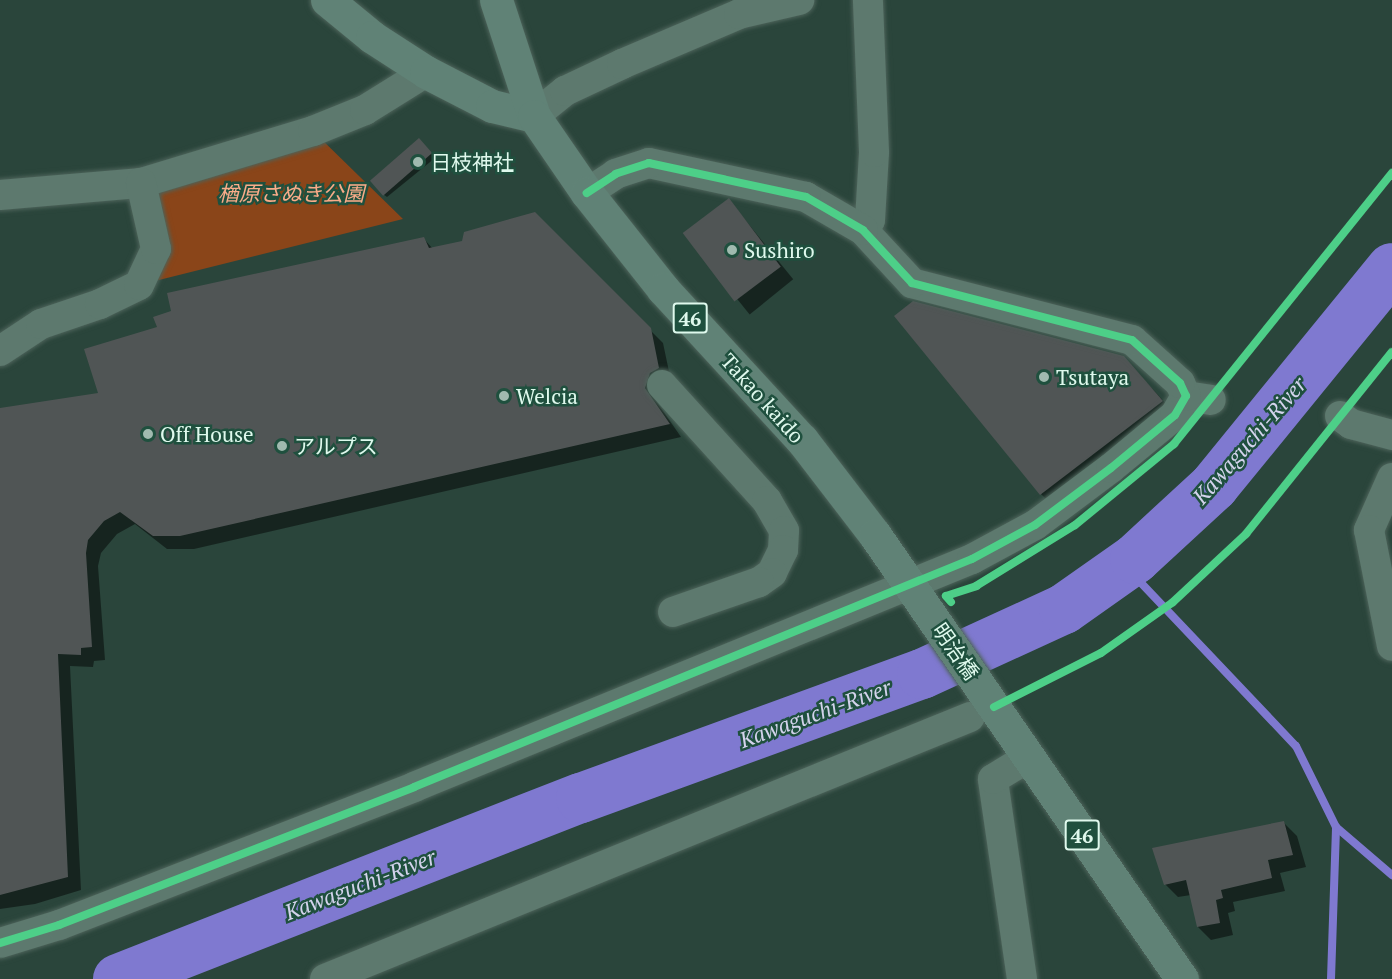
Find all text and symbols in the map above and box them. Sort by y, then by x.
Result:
place label: 日枝神社 [430,149,514,175]
marker: 日枝神社 [411,155,425,169]
park label: 楢原さぬき公園 [218,180,364,206]
place label: Sushiro [744,237,815,263]
marker: Sushiro [725,243,739,257]
road number: 46 [672,301,708,335]
street label: Takao kaido [716,348,810,448]
place label: Tsutaya [1056,364,1129,390]
marker: Tsutaya [1037,370,1051,384]
water label: Kawaguchi-River [1187,371,1311,509]
place label: Welcia [516,383,578,409]
marker: Welcia [497,389,511,403]
place label: Off House [160,421,254,447]
marker: Off House [141,427,155,441]
place label: アルプス [294,433,378,459]
marker: アルプス [275,439,289,453]
street label: 明治橋 [928,618,984,684]
water label: Kawaguchi-River [736,673,894,753]
road number: 46 [1064,818,1100,852]
water label: Kawaguchi-River [281,843,439,925]

